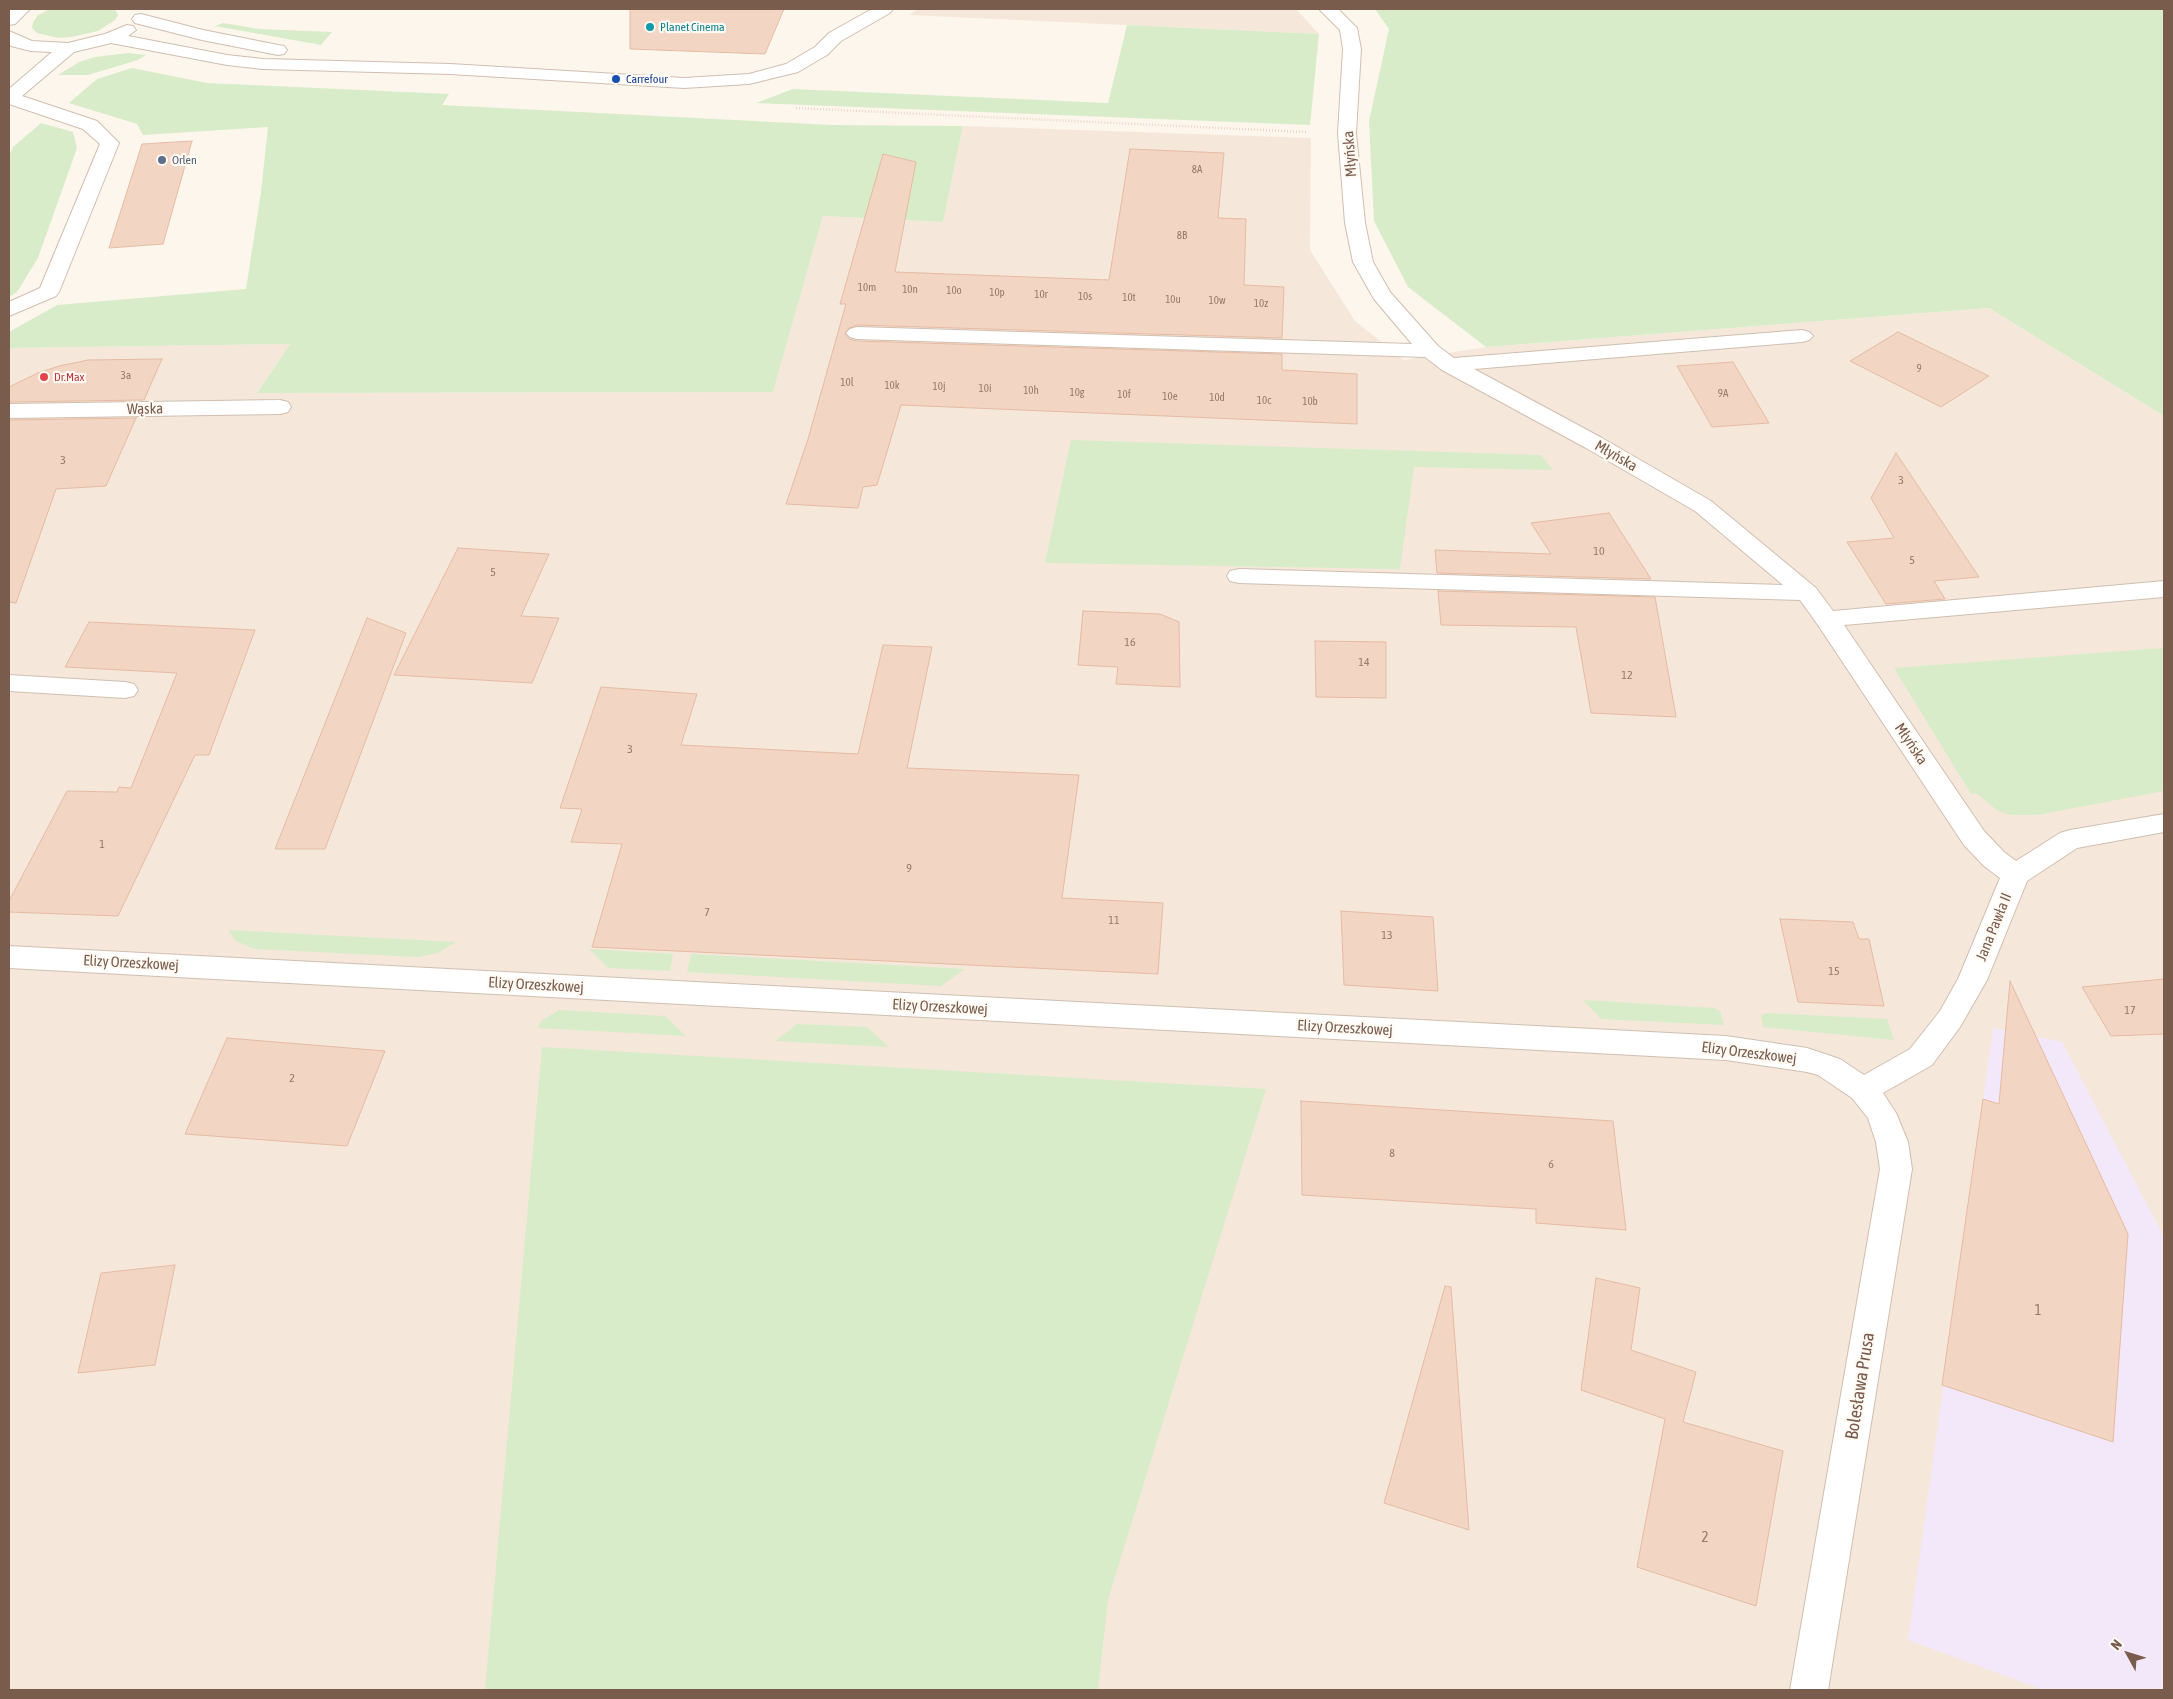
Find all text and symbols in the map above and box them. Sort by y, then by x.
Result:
place label: Planet Cinema [660,20,725,34]
marker: Planet Cinema [644,21,656,33]
place label: Carrefour [626,72,668,86]
marker: Carrefour [610,73,622,85]
street label: Młyńska [1339,130,1361,178]
place label: Orlen [172,153,197,167]
marker: Orlen [156,154,168,166]
house number: 8A [1192,163,1202,177]
house number: 8B [1177,229,1187,243]
house number: 10m [858,281,876,295]
house number: 10n [902,283,918,297]
house number: 10o [946,284,962,298]
house number: 10p [989,286,1005,300]
house number: 10r [1034,288,1048,302]
house number: 10s [1078,290,1092,304]
house number: 10t [1122,291,1136,305]
house number: 10u [1165,293,1181,307]
house number: 10w [1209,294,1225,308]
house number: 10z [1254,297,1268,311]
house number: 9 [1916,362,1922,376]
house number: 3a [121,369,131,383]
place label: Dr.Max [54,370,84,384]
marker: Dr.Max [38,371,50,383]
house number: 10l [840,376,854,390]
house number: 10k [884,379,900,393]
house number: 10j [933,380,945,394]
house number: 10i [979,382,991,396]
house number: 10h [1023,384,1039,398]
house number: 10g [1069,386,1085,400]
house number: 9A [1718,387,1728,401]
house number: 10f [1117,388,1131,402]
house number: 10e [1162,390,1178,404]
house number: 10d [1209,391,1225,405]
house number: 10c [1257,394,1271,408]
house number: 10b [1302,395,1318,409]
street label: Wąska [127,400,163,418]
street label: Młyńska [1591,437,1641,475]
house number: 3 [60,453,66,467]
house number: 3 [1898,473,1904,487]
house number: 10 [1593,544,1605,558]
house number: 5 [1909,553,1915,567]
house number: 5 [490,565,496,579]
house number: 16 [1124,635,1136,649]
house number: 14 [1358,655,1370,669]
house number: 12 [1621,668,1633,682]
street label: Młyńska [1891,720,1931,768]
house number: 3 [627,742,633,756]
house number: 1 [99,837,105,851]
house number: 9 [906,861,912,875]
street label: Jana Pawła II [1972,890,2016,964]
house number: 7 [704,905,710,919]
house number: 11 [1108,913,1120,927]
house number: 13 [1381,928,1393,942]
street label: Elizy Orzeszkowej [83,952,179,974]
house number: 15 [1828,964,1840,978]
street label: Elizy Orzeszkowej [488,974,584,996]
street label: Elizy Orzeszkowej [892,996,988,1018]
house number: 17 [2124,1003,2136,1017]
street label: Elizy Orzeszkowej [1297,1017,1393,1039]
street label: Elizy Orzeszkowej [1700,1038,1798,1068]
house number: 2 [289,1071,295,1085]
house number: 8 [1389,1146,1395,1160]
house number: 6 [1548,1157,1554,1171]
house number: 1 [2034,1301,2042,1319]
street label: Bolesława Prusa [1841,1331,1879,1441]
house number: 2 [1701,1528,1709,1546]
north arrow [2103,1629,2153,1679]
text: N [2108,1636,2125,1653]

